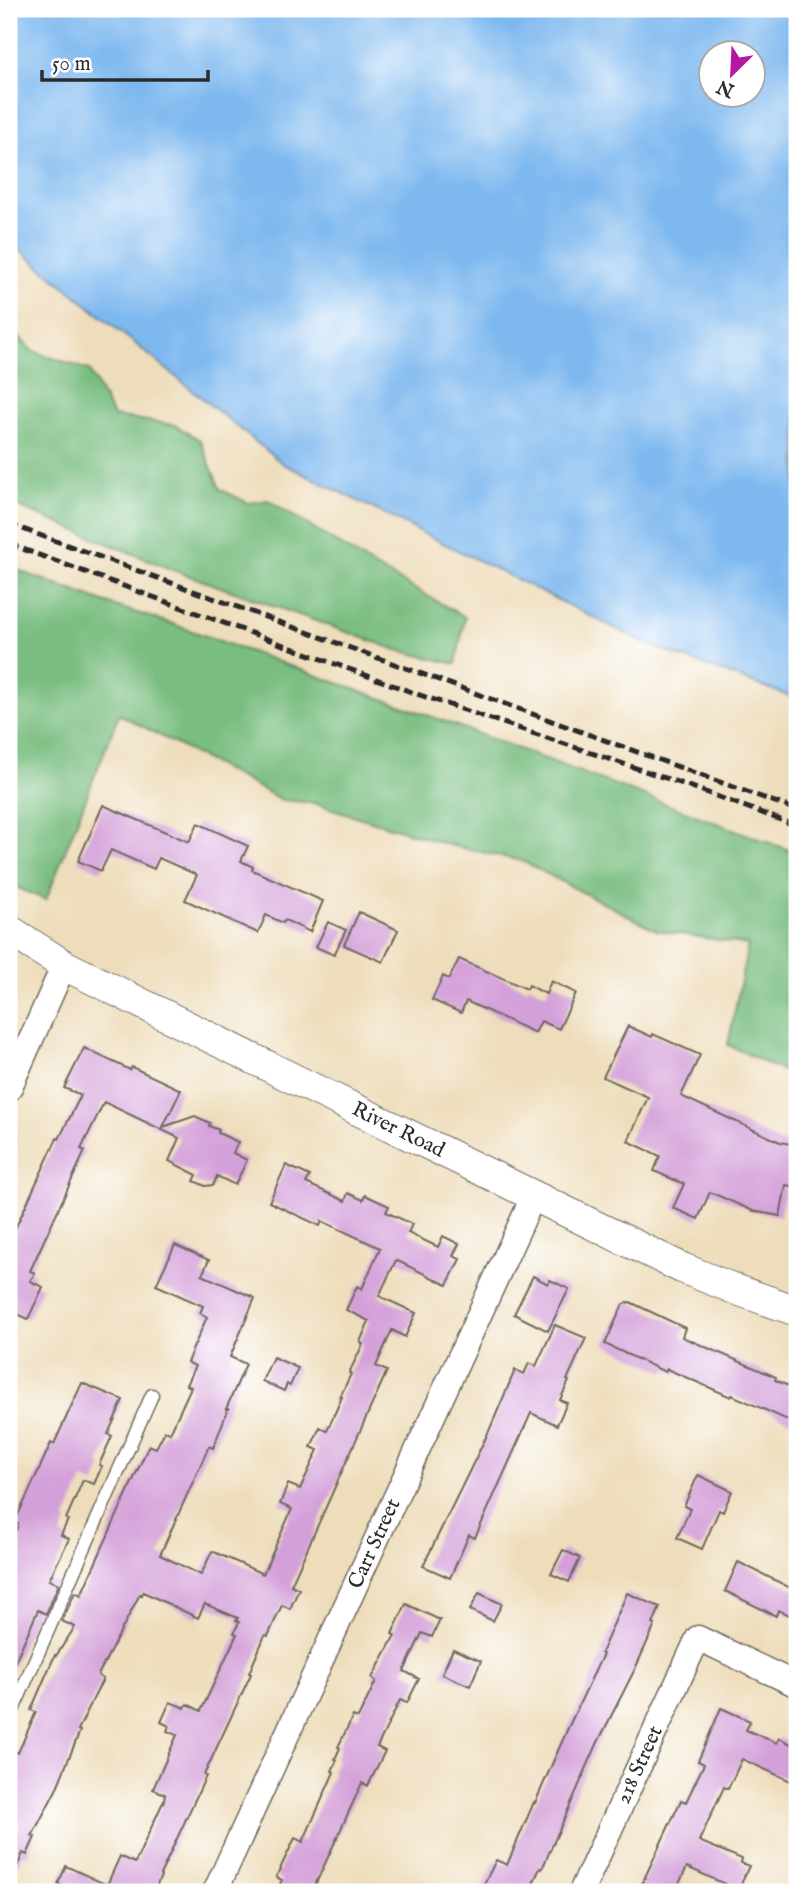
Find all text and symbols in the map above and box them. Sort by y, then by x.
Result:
scale bar [42,38,208,82]
north arrow [698,38,768,108]
text: 50 m [52,51,91,78]
text: N [713,73,739,102]
street label: River Road [347,1096,450,1164]
street label: Carr Street [342,1494,407,1593]
street label: 218 Street [610,1722,669,1808]

